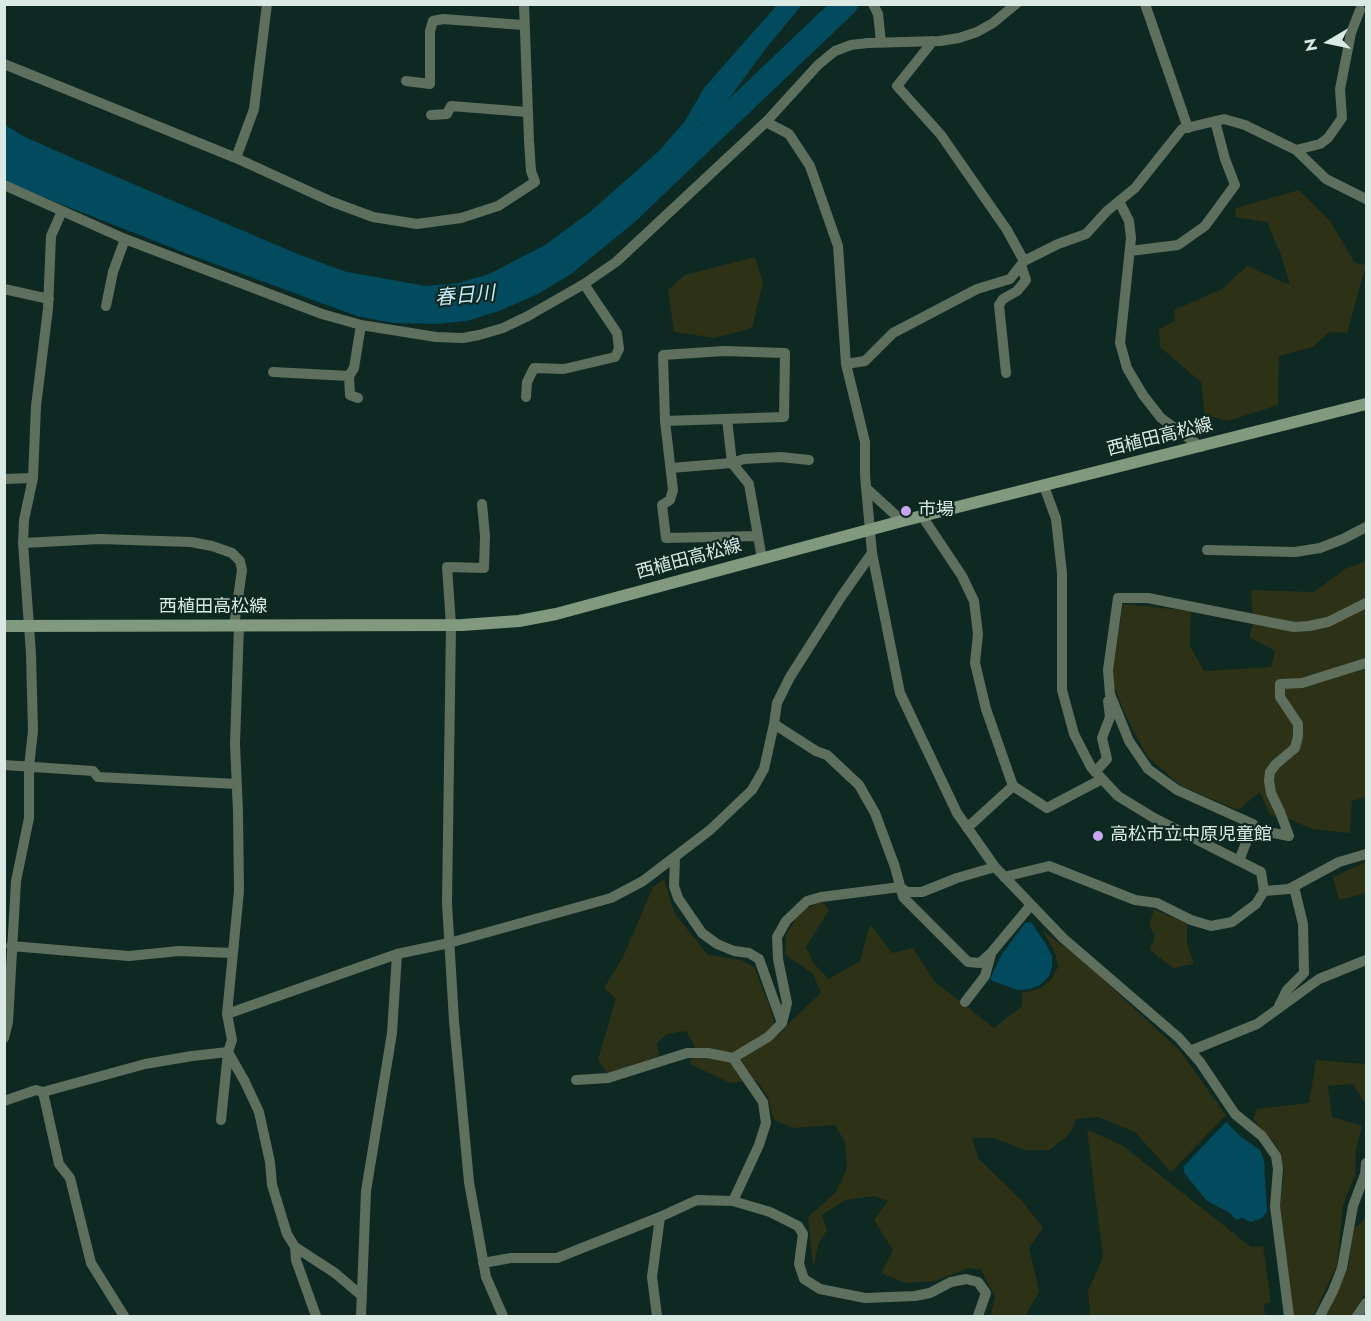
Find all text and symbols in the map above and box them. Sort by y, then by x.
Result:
north arrow [1299,12,1359,72]
text: N [1298,37,1323,53]
water label: 春日川 [434,282,496,312]
street label: 西植田高松線 [1105,414,1215,462]
place label: 市場 [918,500,954,522]
marker: 市場 [899,504,913,518]
street label: 西植田高松線 [634,536,744,584]
street label: 西植田高松線 [159,597,267,619]
place label: 高松市立中原児童館 [1110,825,1272,847]
marker: 高松市立中原児童館 [1091,829,1105,843]

